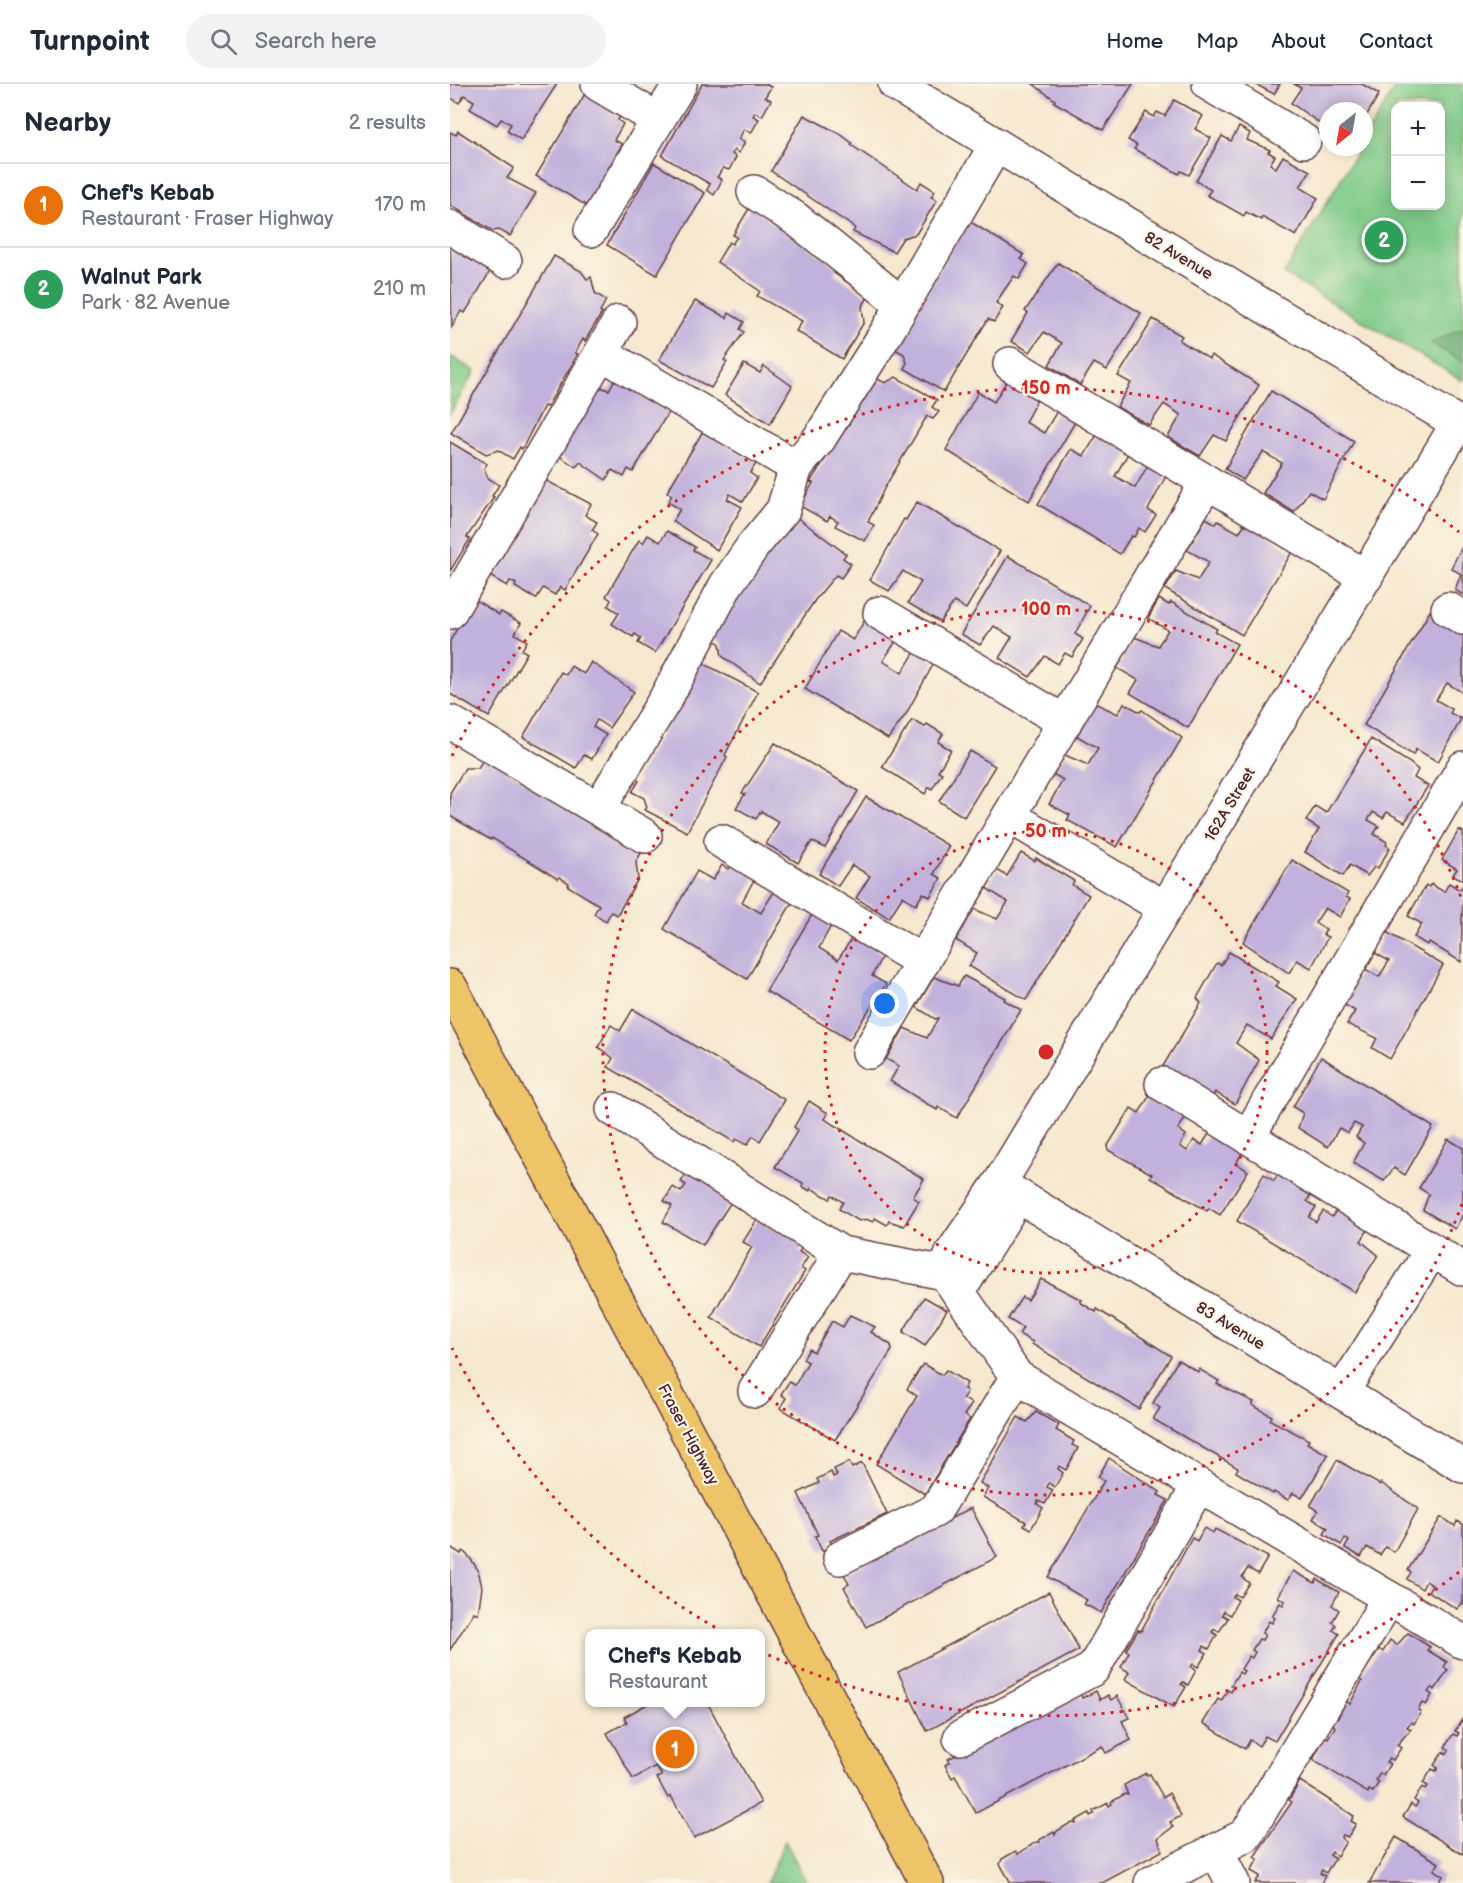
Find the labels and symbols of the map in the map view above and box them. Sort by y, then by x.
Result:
north arrow [1319,102,1373,156]
pin: 2 [1364,218,1404,262]
street label: 82 Avenue [1140,228,1216,284]
text: 150 m [1021,378,1071,399]
text: 100 m [1021,599,1071,620]
street label: 162A Street [1201,764,1260,845]
text: 50 m [1025,821,1067,842]
your location [870,989,899,1018]
centre of rings [1036,1042,1056,1062]
street label: 83 Avenue [1192,1298,1269,1355]
street label: Fraser Highway [653,1381,723,1489]
pin: 1 [656,1726,694,1772]

